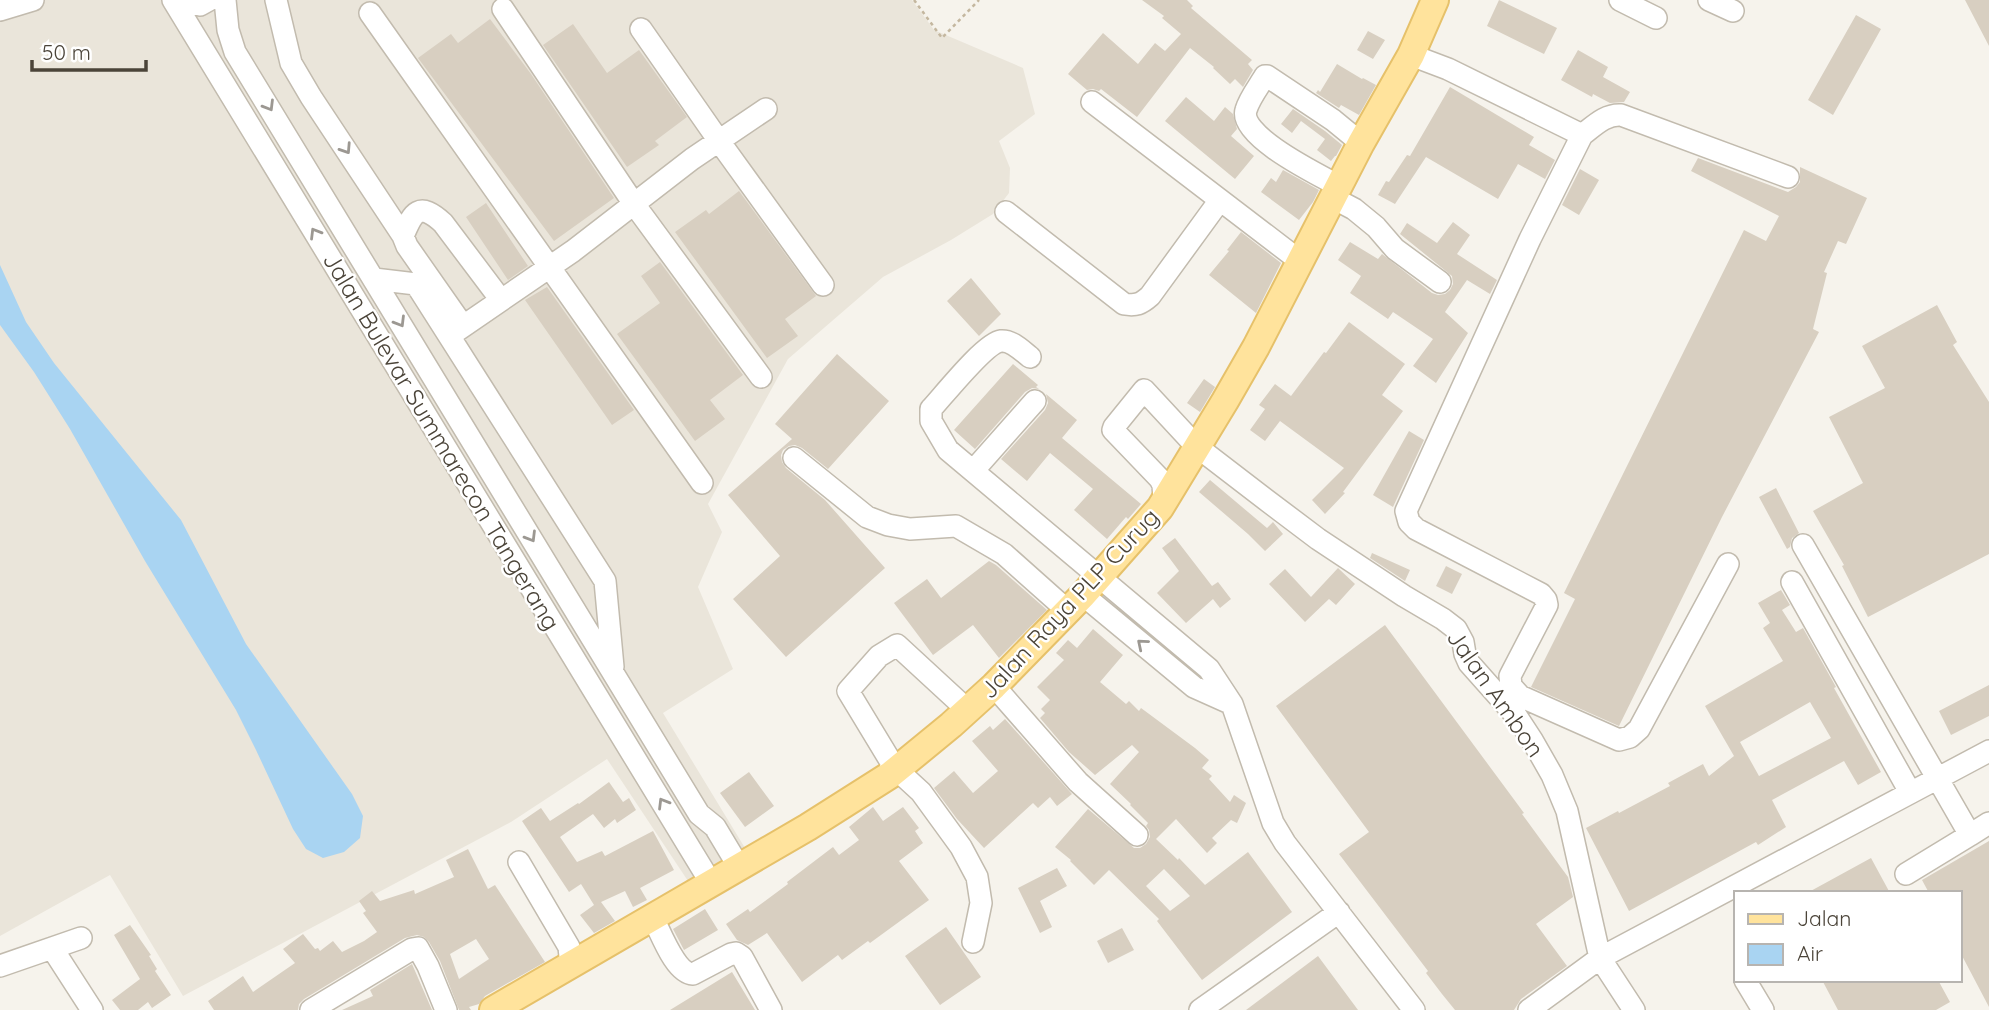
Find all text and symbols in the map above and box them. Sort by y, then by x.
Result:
scale bar [32,28,145,72]
text: 50 m [42,39,91,65]
one-way arrow [260,99,273,112]
one-way arrow [337,141,350,154]
one-way arrow [311,227,324,240]
street label: Jalan Bulevar Summarecon Tangerang [317,247,567,635]
one-way arrow [391,314,404,327]
street label: Jalan Raya PLP Curug [973,502,1165,704]
one-way arrow [522,529,535,542]
street label: Jalan Ambon [1441,623,1551,763]
one-way arrow [1137,640,1150,652]
one-way arrow [659,798,672,811]
legend [1734,891,1961,982]
text: Jalan [1797,905,1851,931]
text: Air [1797,940,1823,966]

